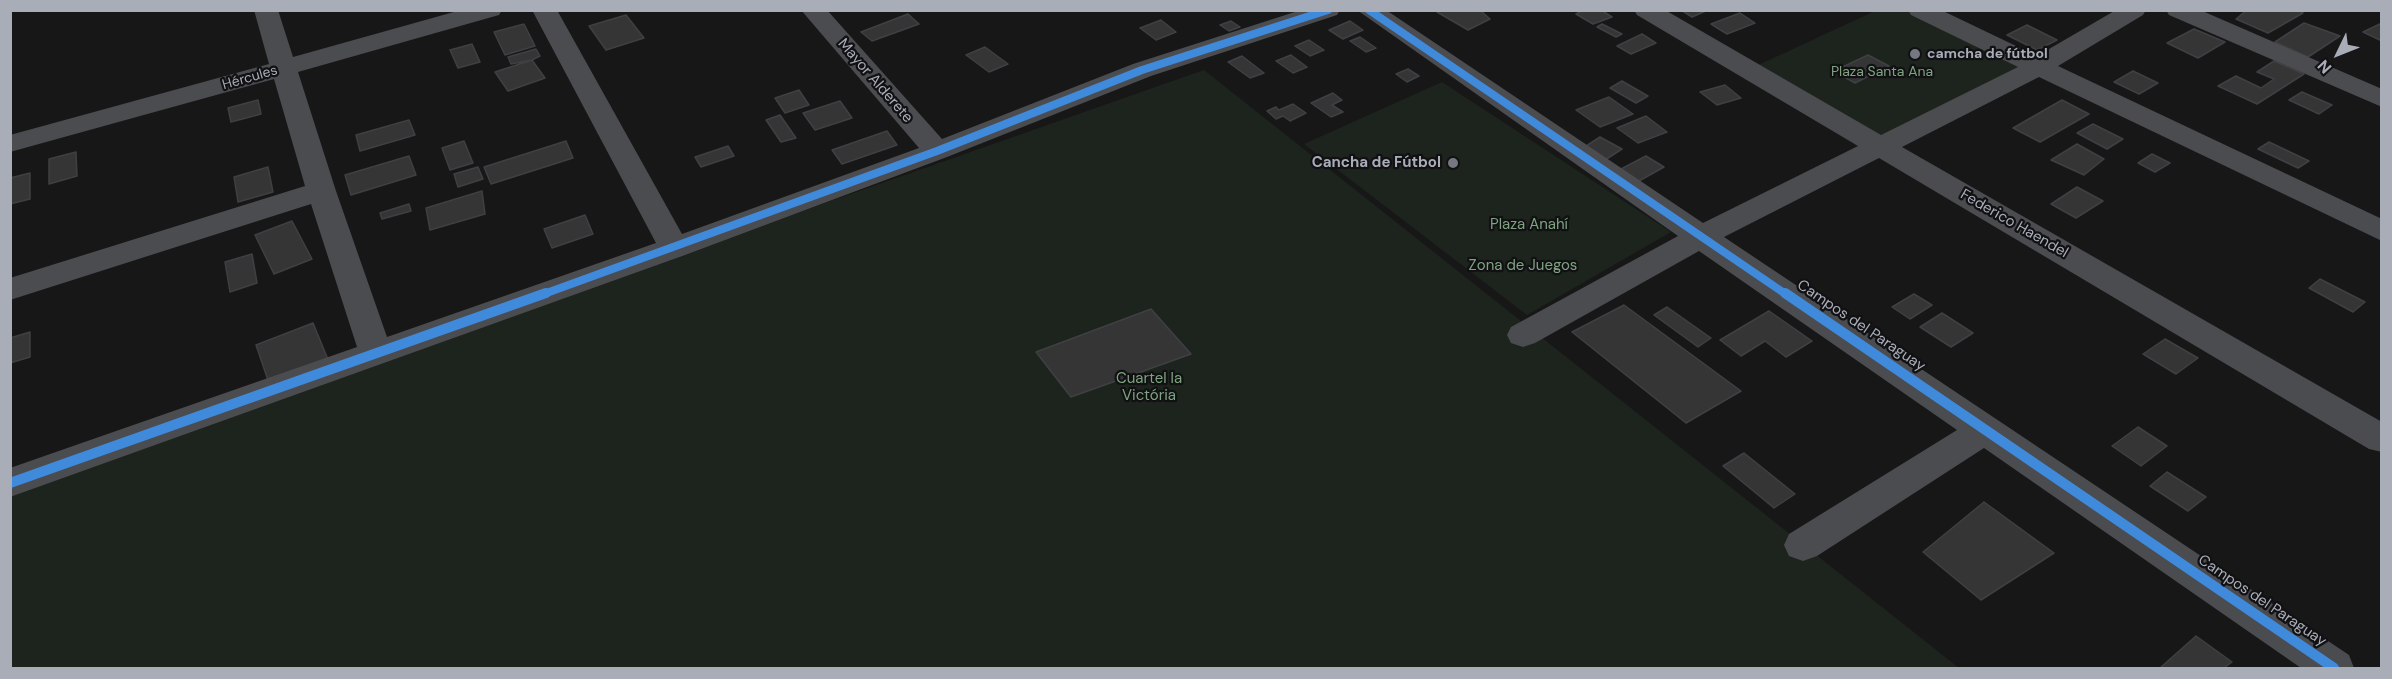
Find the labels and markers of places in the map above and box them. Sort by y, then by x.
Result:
place label: camcha de fútbol [1927,46,2048,62]
marker: camcha de fútbol [1908,47,1922,61]
place label: Cancha de Fútbol [1312,154,1441,172]
marker: Cancha de Fútbol [1446,156,1460,170]

